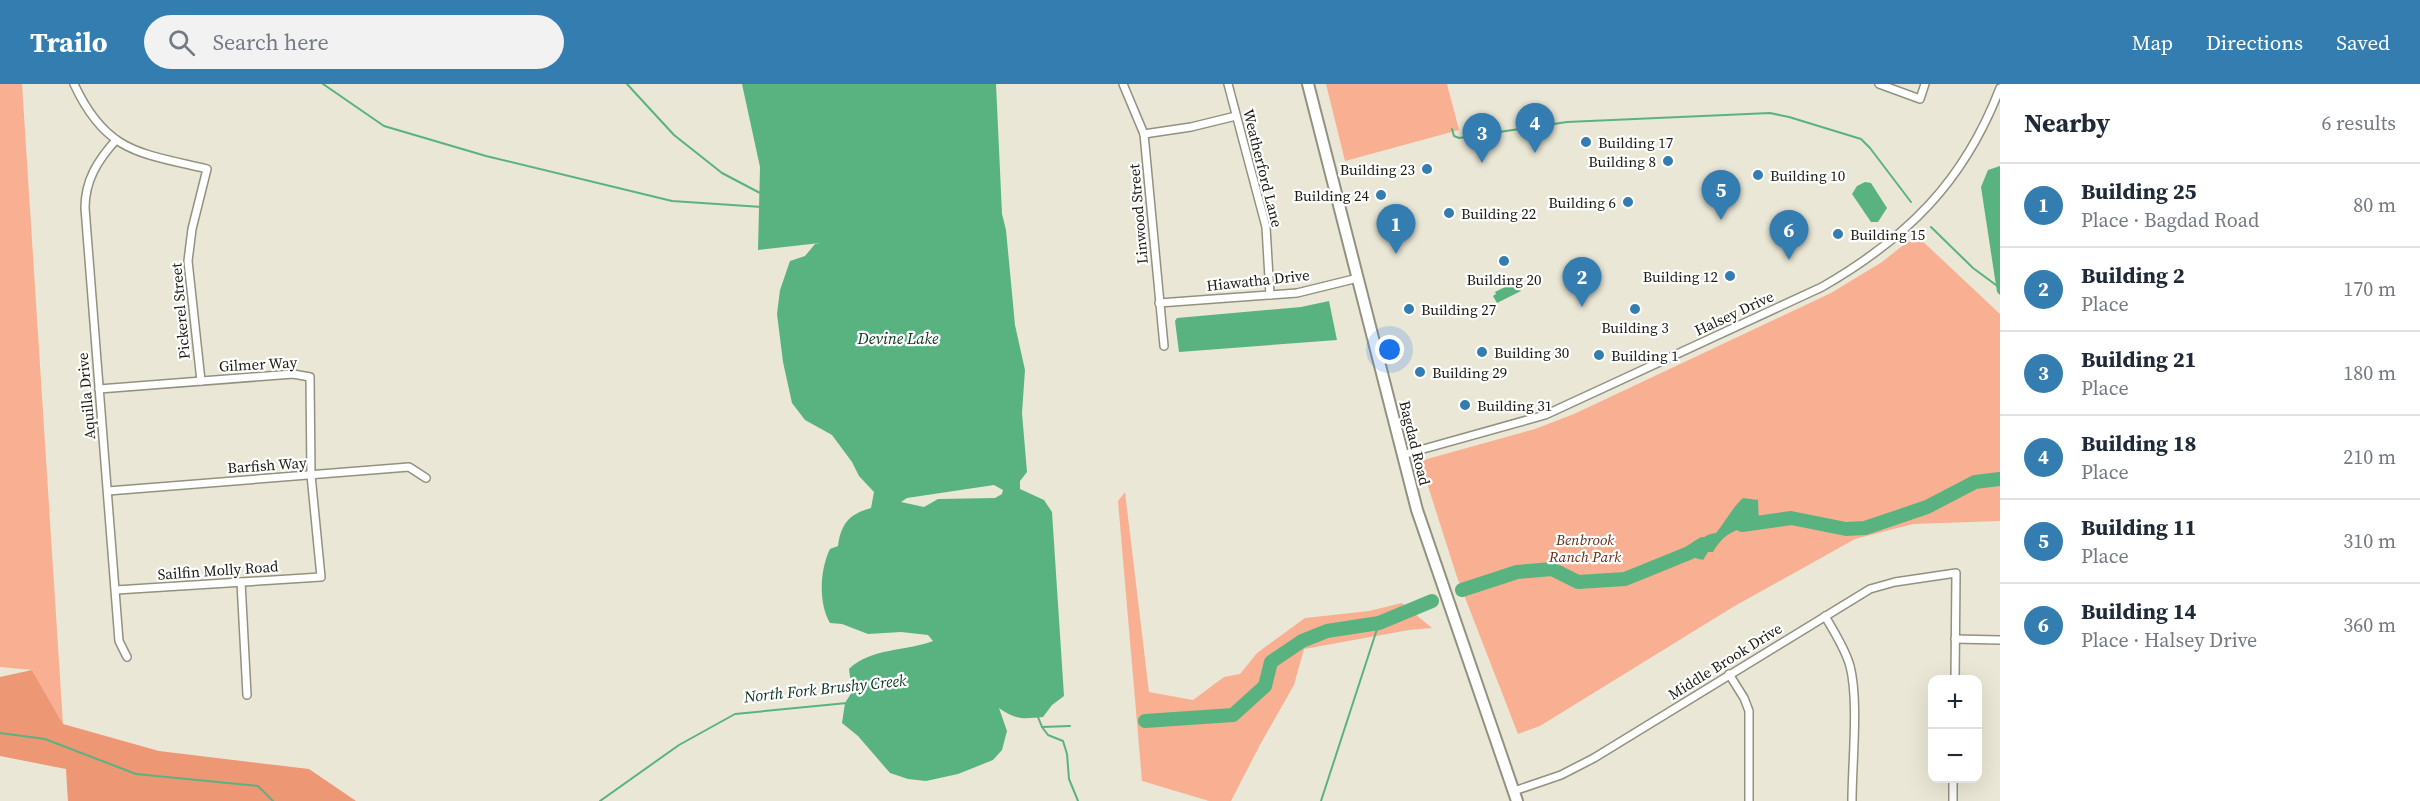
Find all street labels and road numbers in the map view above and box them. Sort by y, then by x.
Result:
street label: Weatherford Lane [1238,107,1288,230]
street label: Linwood Street [1123,163,1153,265]
street label: Pickerel Street [165,262,195,360]
street label: Hiawatha Drive [1205,264,1311,296]
street label: Halsey Drive [1691,285,1777,340]
street label: Aquilla Drive [72,351,100,440]
street label: Gilmer Way [218,351,298,377]
street label: Bagdad Road [1394,398,1436,488]
street label: Barfish Way [227,452,308,478]
street label: Sailfin Molly Road [157,555,280,585]
street label: Middle Brook Drive [1664,617,1786,704]

